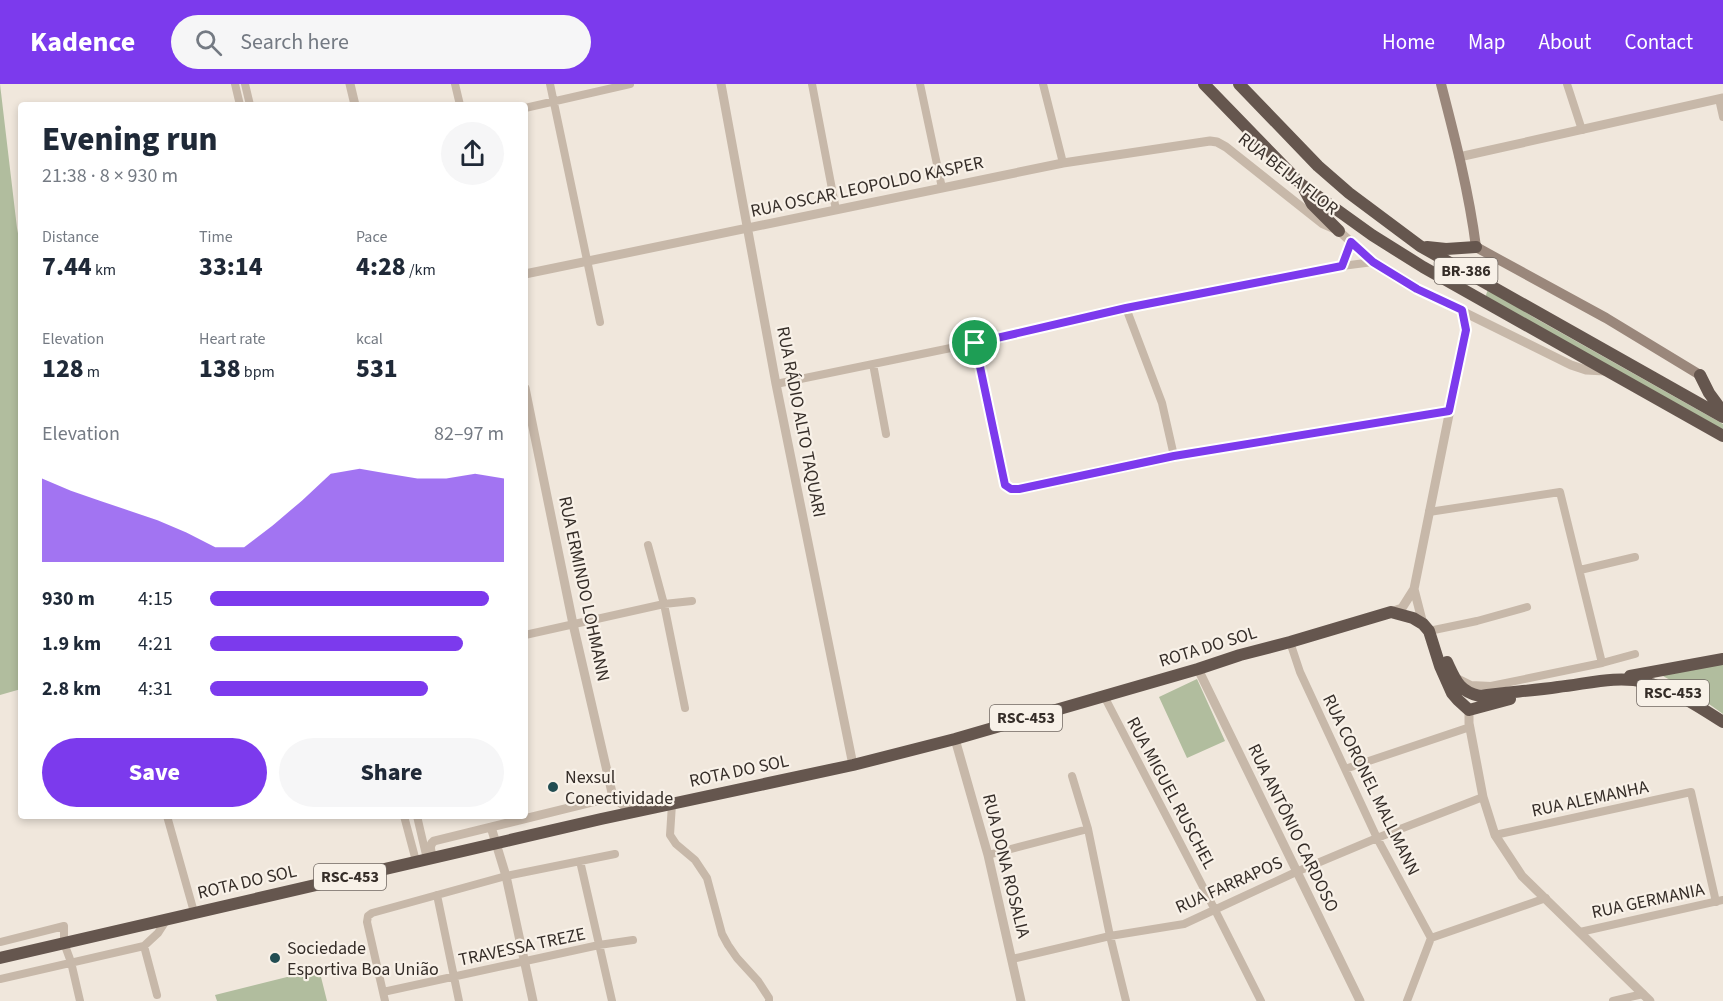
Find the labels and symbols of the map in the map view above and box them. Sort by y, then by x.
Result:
street label: RUA BEIJA FLOR [1233,127,1343,221]
street label: RUA OSCAR LEOPOLDO KASPER [748,150,986,224]
road number: BR-386 [1434,258,1498,284]
pin [949,317,1000,368]
street label: RUA RÁDIO ALTO TAQUARI [770,324,832,520]
street label: RUA ERMINDO LOHMANN [552,494,616,684]
street label: ROTA DO SOL [1156,620,1260,674]
road number: RSC-453 [1637,680,1709,706]
street label: RUA CORONEL MALLMANN [1316,690,1426,880]
road number: RSC-453 [990,705,1062,731]
street label: RUA MIGUEL RUSCHEL [1120,713,1222,874]
street label: RUA ANTÔNIO CARDOSO [1241,740,1345,916]
street label: ROTA DO SOL [687,748,791,794]
place label: Nexsul Conectividade [565,765,673,811]
street label: RUA ALEMANHA [1529,774,1651,824]
marker: Nexsul Conectividade [546,780,560,794]
street label: RUA DONA ROSALIA [976,791,1036,941]
street label: RUA FARRAPOS [1171,850,1287,920]
street label: ROTA DO SOL [195,858,299,906]
road number: RSC-453 [314,864,386,890]
street label: RUA GERMANIA [1589,877,1707,925]
street label: TRAVESSA TREZE [456,921,588,973]
place label: Sociedade Esportiva Boa União [287,936,439,982]
marker: Sociedade Esportiva Boa União [268,951,282,965]

